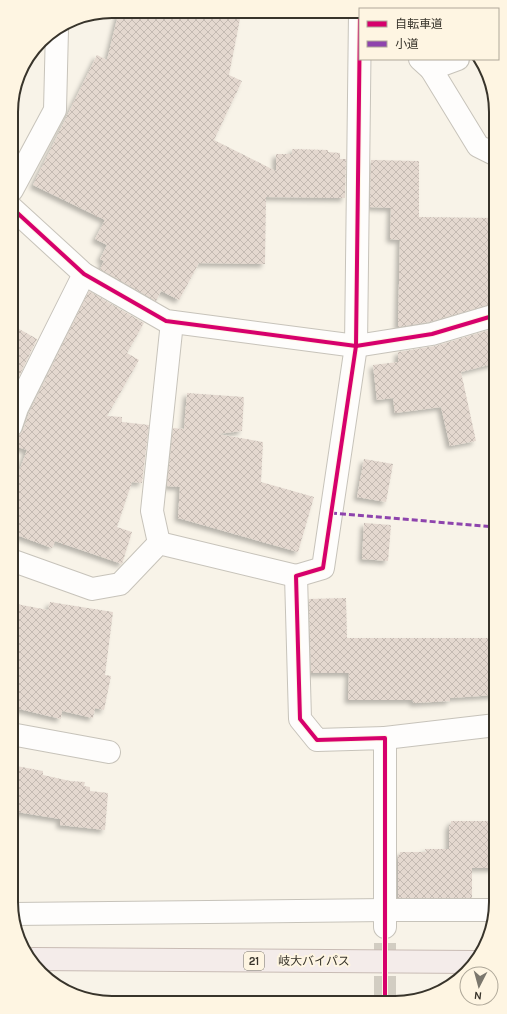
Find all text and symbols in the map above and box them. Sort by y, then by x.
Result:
legend [359,8,499,60]
text: 自転車道 [395,17,443,31]
text: 小道 [395,37,419,51]
road number: 21 [244,952,264,970]
street label: 岐大バイパス [278,954,350,968]
north arrow [459,966,499,1006]
text: N [473,989,483,1002]

